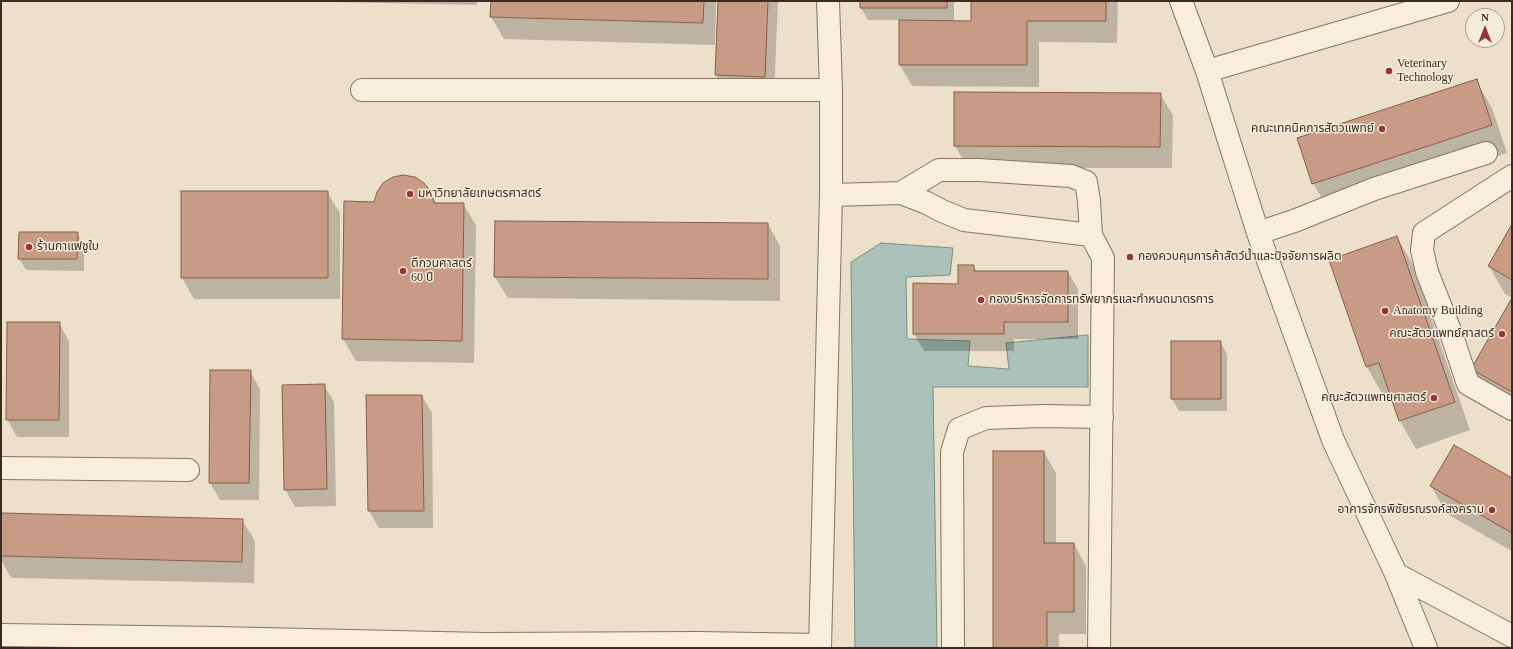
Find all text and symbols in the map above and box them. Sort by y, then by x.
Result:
north arrow [1465,8,1505,48]
text: N [1481,11,1489,23]
place label: Veterinary Technology [1397,57,1453,85]
marker: Veterinary Technology [1384,66,1394,76]
place label: คณะเทคนิคการสัตวแพทย์ [1251,122,1374,136]
marker: คณะเทคนิคการสัตวแพทย์ [1377,124,1387,134]
place label: มหาวิทยาลัยเกษตรศาสตร์ [418,187,541,201]
marker: มหาวิทยาลัยเกษตรศาสตร์ [405,189,415,199]
place label: ร้านกาแฟชูใบ [37,240,99,254]
marker: ร้านกาแฟชูใบ [24,242,34,252]
place label: กองควบคุมการค้าสัตว์น้ำและปัจจัยการผลิต [1138,250,1342,264]
marker: กองควบคุมการค้าสัตว์น้ำและปัจจัยการผลิต [1125,252,1135,262]
place label: ตึกวนศาสตร์ 60 ปี [411,257,472,285]
marker: ตึกวนศาสตร์ 60 ปี [398,266,408,276]
place label: กองบริหารจัดการทรัพยากรและกำหนดมาตรการ [989,293,1214,307]
marker: กองบริหารจัดการทรัพยากรและกำหนดมาตรการ [976,295,986,305]
place label: Anatomy Building [1393,304,1483,318]
marker: Anatomy Building [1380,306,1390,316]
place label: คณะสัตวแพทย์ศาสตร์ [1389,327,1494,341]
marker: คณะสัตวแพทย์ศาสตร์ [1497,329,1507,339]
place label: คณะสัตวแพทยศาสตร์ [1321,391,1426,405]
marker: คณะสัตวแพทยศาสตร์ [1429,393,1439,403]
place label: อาคารจักรพิชัยรณรงค์สงคราม [1337,503,1484,517]
marker: อาคารจักรพิชัยรณรงค์สงคราม [1487,505,1497,515]

